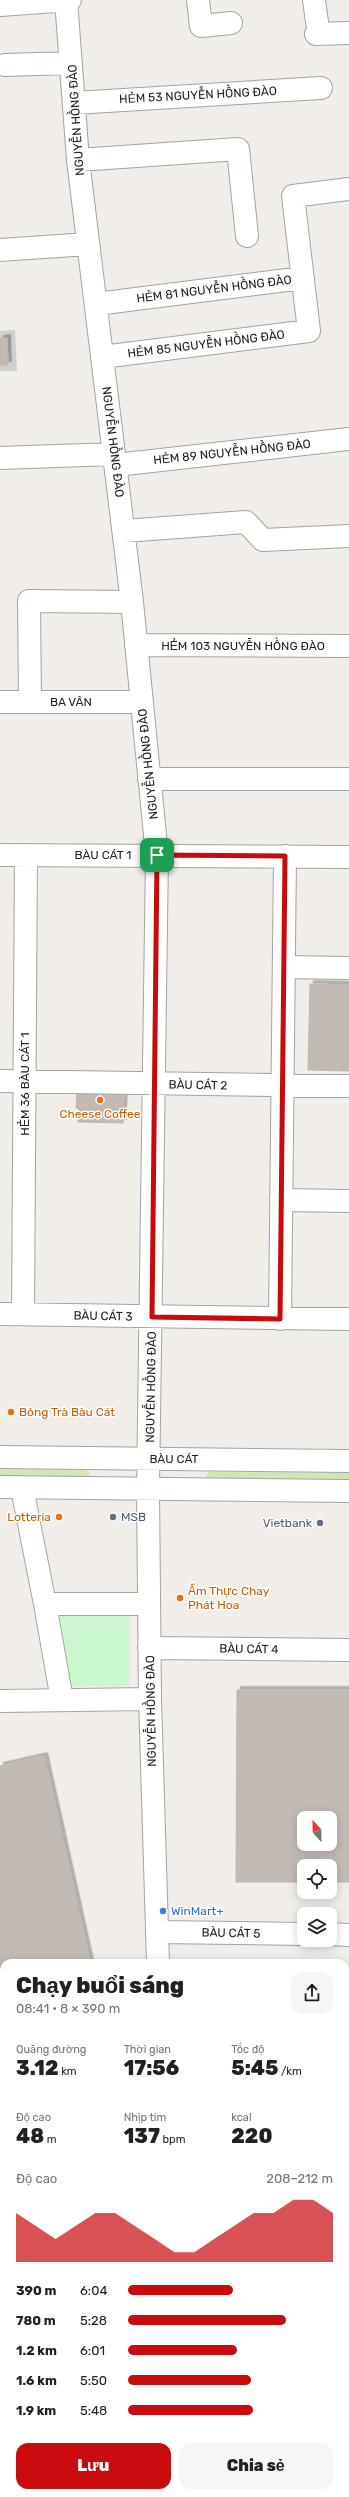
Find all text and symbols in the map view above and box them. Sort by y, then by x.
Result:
street label: NGUYỄN HỒNG ĐÀO [63,64,87,176]
street label: HẺM 53 NGUYỄN HỒNG ĐÀO [119,82,277,106]
street label: HẺM 81 NGUYỄN HỒNG ĐÀO [135,270,292,305]
street label: HẺM 85 NGUYỄN HỒNG ĐÀO [126,325,285,361]
street label: NGUYỄN HỒNG ĐÀO [99,385,129,498]
street label: HẺM 89 NGUYỄN HỒNG ĐÀO [152,435,311,467]
street label: HẺM 103 NGUYỄN HỒNG ĐÀO [161,637,325,653]
street label: BA VÂN [50,695,92,709]
street label: NGUYỄN HỒNG ĐÀO [133,708,161,820]
pin [140,838,174,872]
icon: arrive [146,844,168,866]
street label: BÀU CÁT 1 [75,848,131,862]
street label: HẺM 36 BÀU CÁT 1 [17,1032,32,1136]
street label: BÀU CÁT 2 [168,1077,228,1093]
marker: Cheese Coffee [95,1095,105,1105]
place label: Cheese Coffee [60,1107,141,1121]
street label: BÀU CÁT 3 [73,1308,133,1324]
street label: NGUYỄN HỒNG ĐÀO [141,1331,159,1443]
place label: Bông Trà Bàu Cát [19,1405,115,1419]
marker: Bông Trà Bàu Cát [6,1407,16,1417]
street label: BÀU CÁT [149,1452,199,1466]
place label: Lotteria [7,1510,51,1524]
place label: MSB [121,1510,146,1524]
marker: Lotteria [54,1512,64,1522]
marker: MSB [108,1512,118,1522]
place label: Vietbank [263,1516,313,1530]
marker: Vietbank [315,1518,325,1528]
place label: Ẩm Thực Chay Phát Hoa [188,1583,270,1612]
marker: Ẩm Thực Chay Phát Hoa [175,1593,185,1603]
street label: BÀU CÁT 4 [219,1641,279,1657]
street label: NGUYỄN HỒNG ĐÀO [141,1655,159,1767]
north arrow [297,1811,337,1851]
map controls [297,1811,337,1947]
button: locate [297,1859,337,1899]
place label: WinMart+ [171,1904,224,1918]
marker: WinMart+ [158,1906,168,1916]
button: layers [297,1907,337,1947]
street label: BÀU CÁT 5 [201,1925,261,1941]
text: Chạy buổi sáng [16,1972,184,1999]
button: share [291,1972,333,2014]
text: 08:41 · 8 × 390 m [16,2001,120,2016]
text: Quãng đường [16,2043,86,2056]
text: Thời gian [124,2043,171,2056]
text: Tốc độ [231,2043,264,2056]
text: 3.12 [16,2056,58,2080]
text: 17:56 [124,2056,179,2080]
text: 5:45 [231,2056,278,2080]
text: km [58,2065,77,2078]
text: /km [278,2065,302,2078]
text: Độ cao [16,2111,51,2124]
text: Nhịp tim [124,2111,166,2124]
text: kcal [231,2111,252,2124]
text: 48 [16,2124,44,2148]
text: 137 [124,2124,160,2148]
text: 220 [231,2124,272,2148]
text: m [44,2133,57,2146]
text: bpm [160,2133,185,2146]
text: Độ cao [16,2171,57,2186]
text: 208–212 m [266,2171,333,2186]
text: 390 m [16,2283,56,2298]
text: 6:04 [80,2283,108,2298]
text: 780 m [16,2313,56,2328]
text: 5:28 [80,2313,107,2328]
text: 1.2 km [16,2343,57,2358]
text: 6:01 [80,2343,105,2358]
text: 1.6 km [16,2373,57,2388]
text: 5:50 [80,2373,107,2388]
text: 1.9 km [16,2403,56,2418]
text: 5:48 [80,2403,107,2418]
button: Lưu [16,2443,171,2489]
button: Chia sẻ [179,2443,333,2489]

